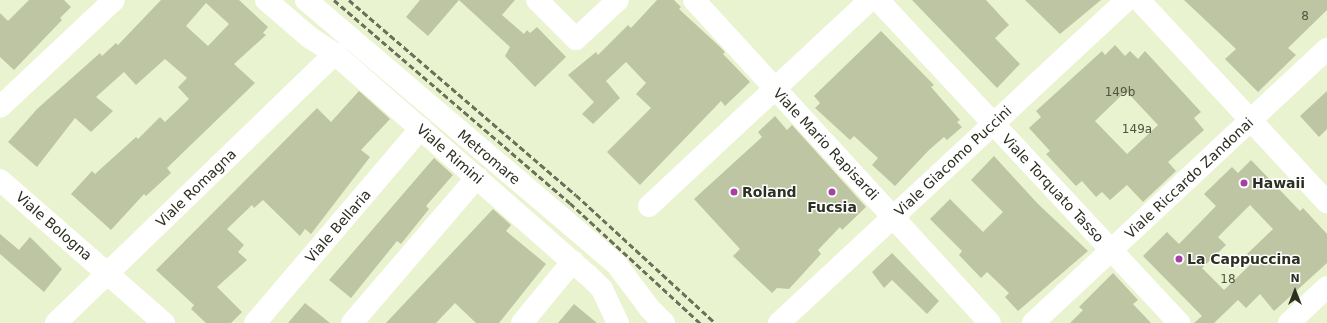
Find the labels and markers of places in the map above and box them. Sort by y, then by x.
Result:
place label: Hawaii [1252,175,1305,191]
marker: Hawaii [1239,178,1249,188]
place label: Roland [742,184,797,200]
marker: Roland [729,187,739,197]
marker: Fucsia [827,187,837,197]
place label: Fucsia [807,199,857,215]
place label: La Cappuccina [1187,251,1301,267]
marker: La Cappuccina [1174,254,1184,264]

